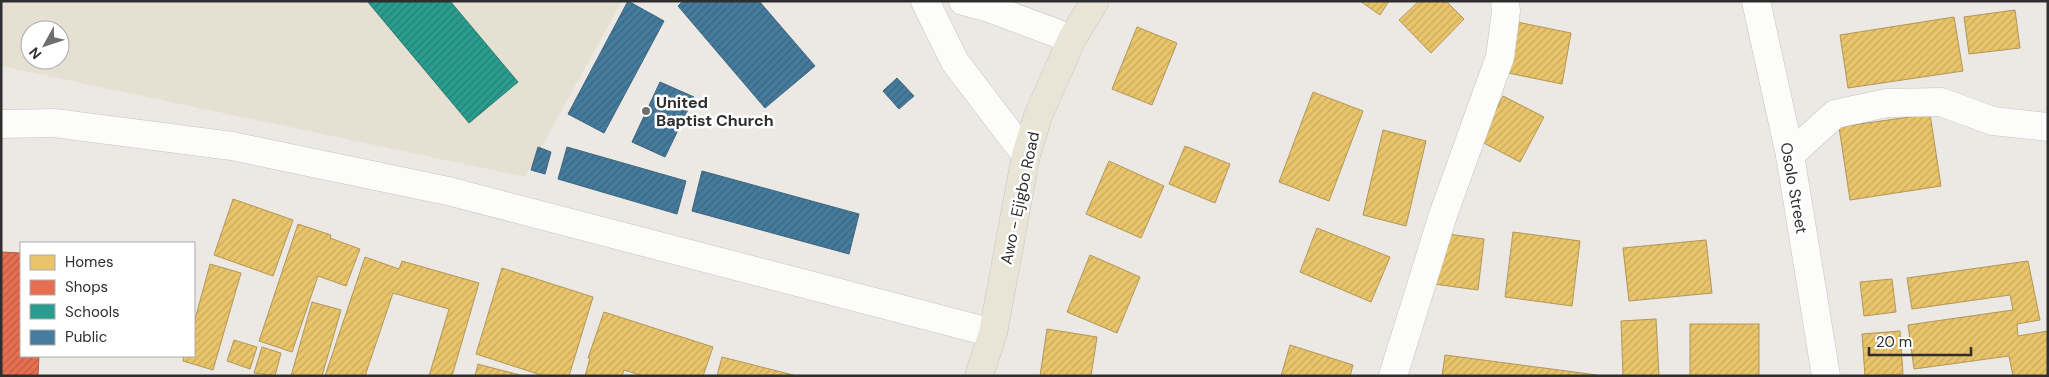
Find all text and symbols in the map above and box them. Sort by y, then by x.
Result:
north arrow [20,20,70,70]
text: N [25,44,45,63]
place label: United Baptist Church [656,92,774,131]
marker: United Baptist Church [640,105,652,117]
street label: Awo - Ejigbo Road [996,130,1044,266]
street label: Osolo Street [1776,141,1812,235]
legend [20,242,195,357]
text: Homes [65,252,114,272]
text: Shops [65,277,108,297]
text: Schools [65,302,120,322]
scale bar [1869,324,1972,356]
text: Public [65,327,107,347]
text: 20 m [1876,332,1912,352]

